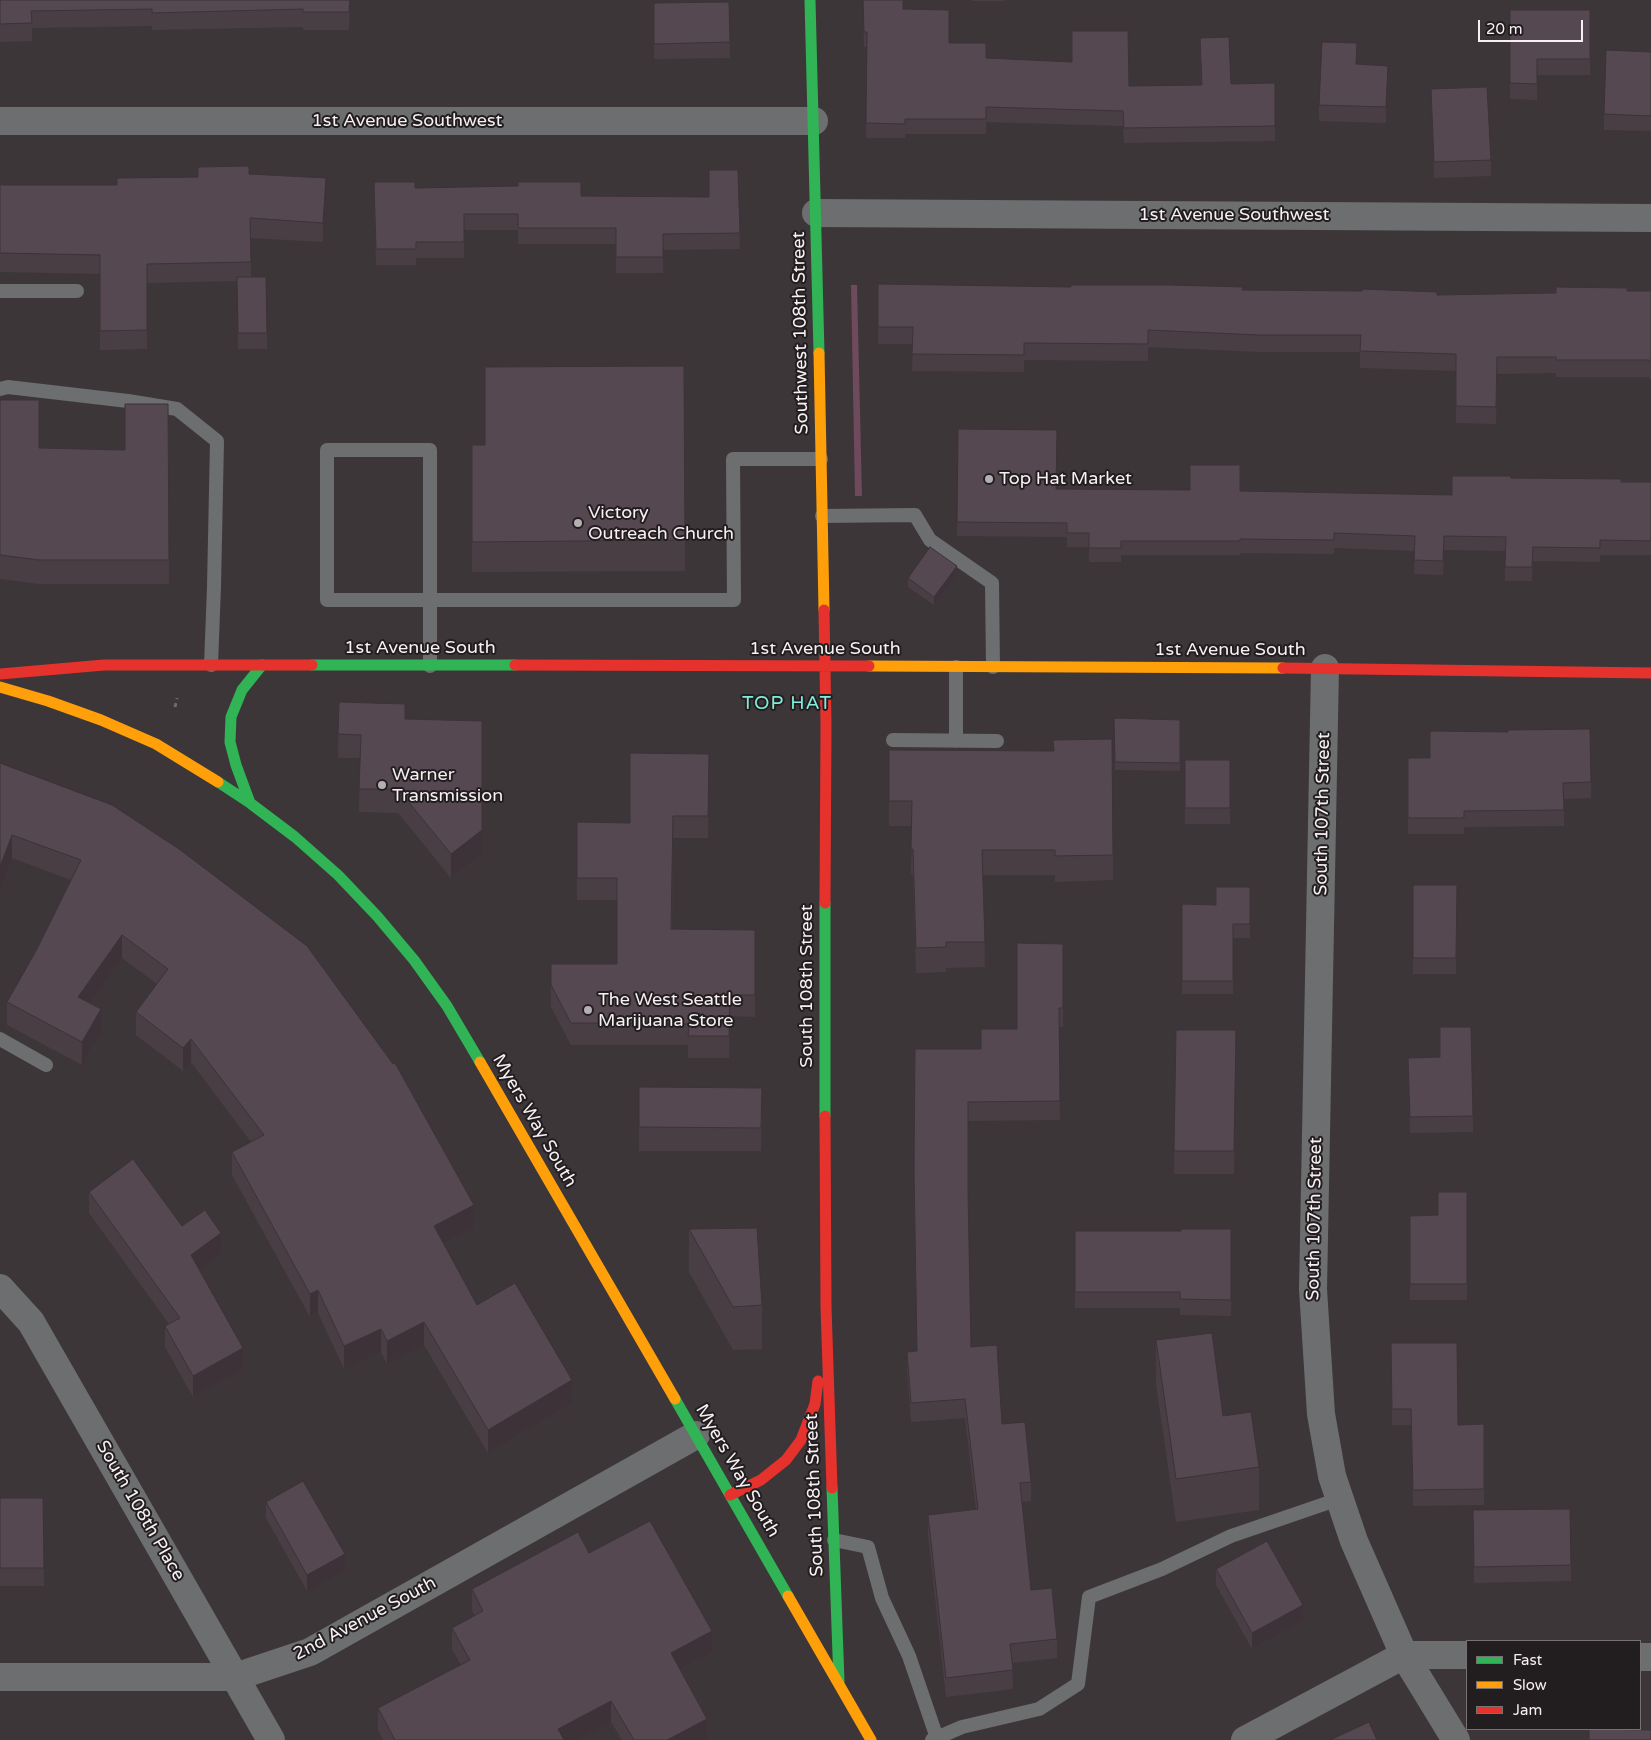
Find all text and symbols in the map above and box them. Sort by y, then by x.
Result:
scale bar [1481,10,1586,42]
text: 20 m [1486,20,1523,38]
street label: 1st Avenue Southwest [312,110,502,132]
street label: 1st Avenue Southwest [1139,204,1329,226]
street label: Southwest 108th Street [788,231,814,435]
place label: Top Hat Market [999,468,1132,490]
marker: Top Hat Market [983,473,995,485]
place label: Victory Outreach Church [588,502,734,544]
marker: Victory Outreach Church [572,517,584,529]
street label: 1st Avenue South [344,637,496,659]
street label: 1st Avenue South [749,638,901,660]
street label: 1st Avenue South [1154,639,1306,661]
district label: TOP HAT [741,693,833,715]
street label: South 107th Street [1311,732,1335,896]
place label: Warner Transmission [392,764,503,806]
marker: Warner Transmission [376,779,388,791]
street label: South 108th Street [796,904,818,1068]
place label: The West Seattle Marijuana Store [598,989,742,1032]
marker: The West Seattle Marijuana Store [582,1004,594,1016]
street label: Myers Way South [487,1051,581,1191]
street label: South 107th Street [1303,1137,1327,1301]
street label: Myers Way South [690,1401,784,1541]
street label: South 108th Street [801,1413,829,1577]
street label: South 108th Place [91,1437,189,1585]
street label: 2nd Avenue South [290,1572,440,1666]
legend [1466,1640,1641,1730]
text: Fast [1513,1651,1542,1669]
text: Slow [1513,1676,1547,1694]
text: Jam [1513,1701,1542,1719]

